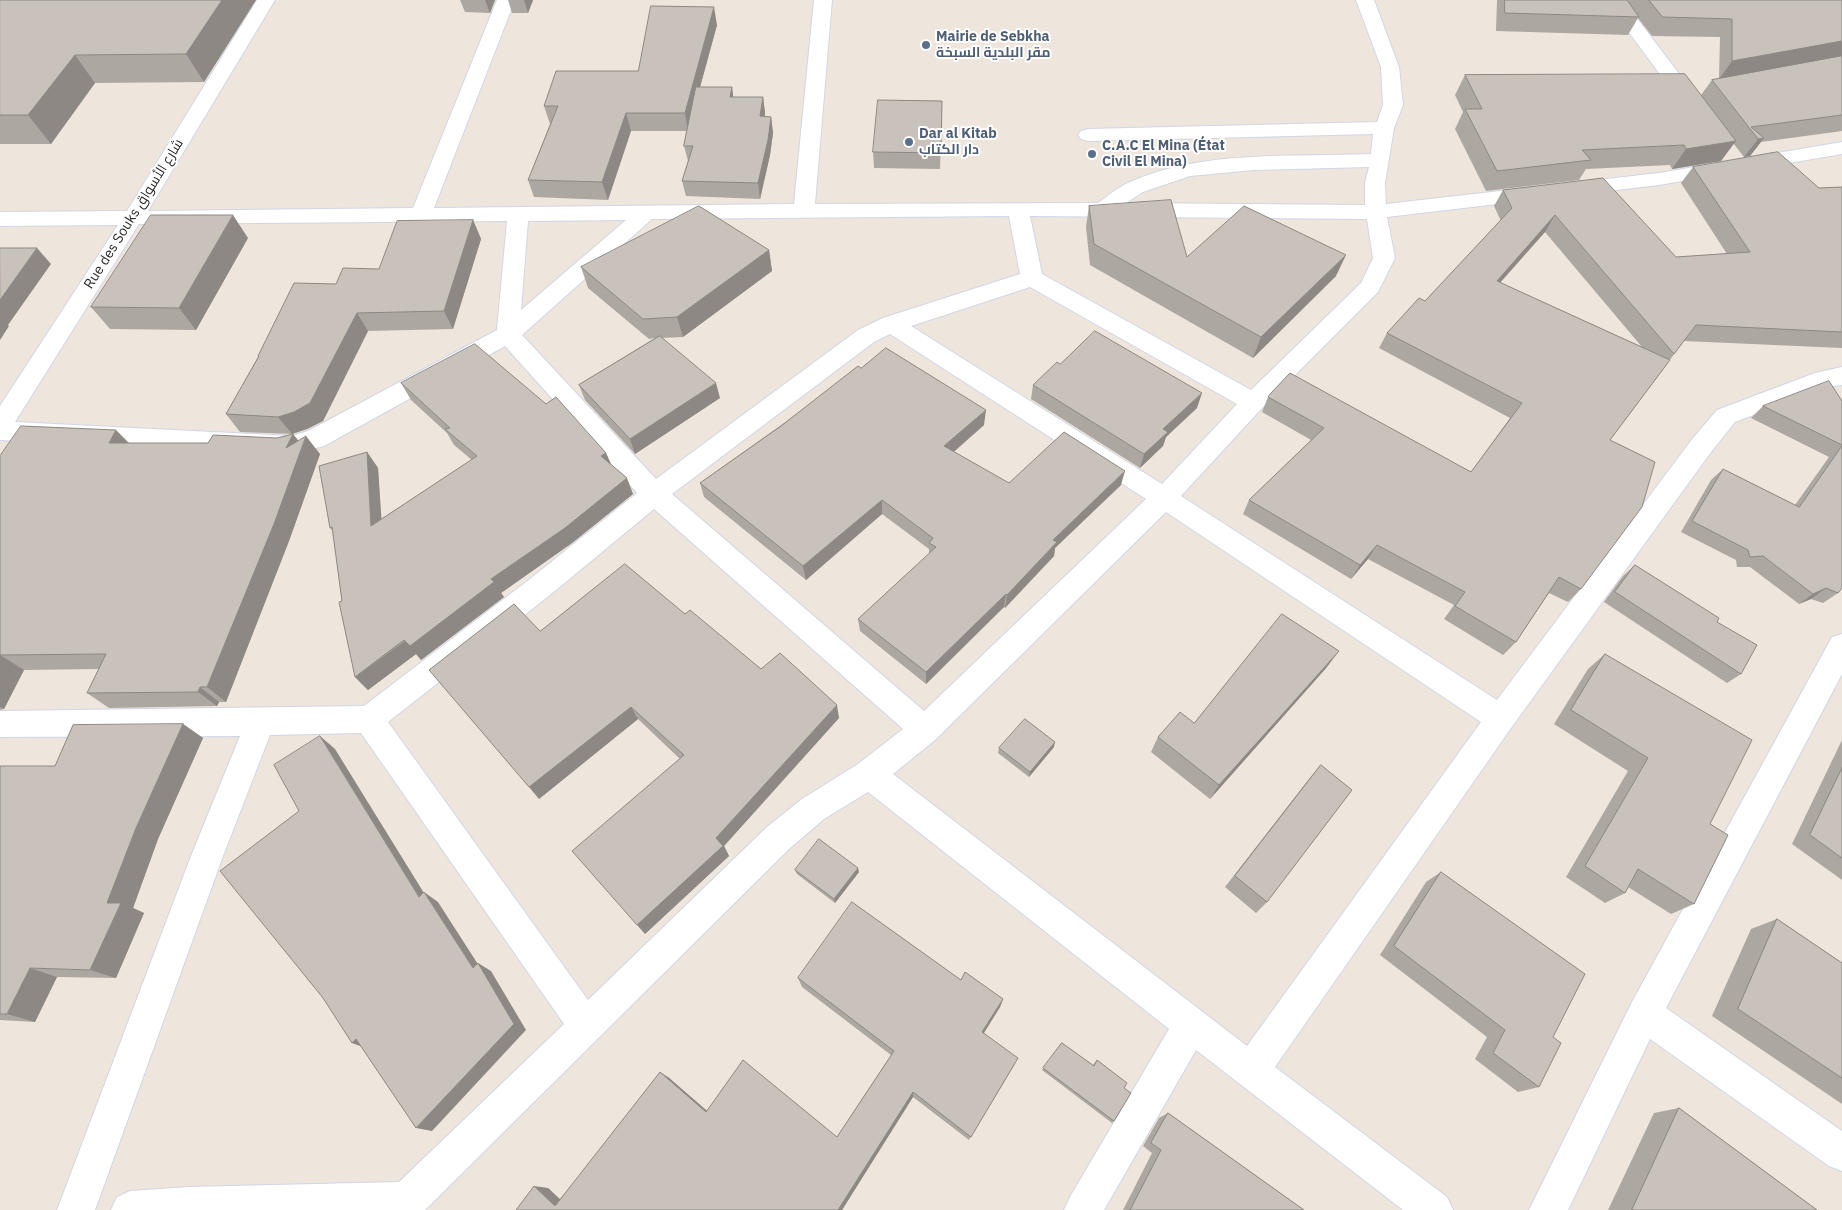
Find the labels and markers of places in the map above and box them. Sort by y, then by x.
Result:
place label: Mairie de Sebkha مقر البلدية السبخة [936,29,1051,62]
marker: Mairie de Sebkha مقر البلدية السبخة [920,39,932,51]
place label: Dar al Kitab دار الكتاب [919,126,997,158]
marker: Dar al Kitab دار الكتاب [903,136,915,148]
place label: C.A.C El Mina (État Civil El Mina) [1102,138,1225,170]
marker: C.A.C El Mina (État Civil El Mina) [1086,148,1098,160]

